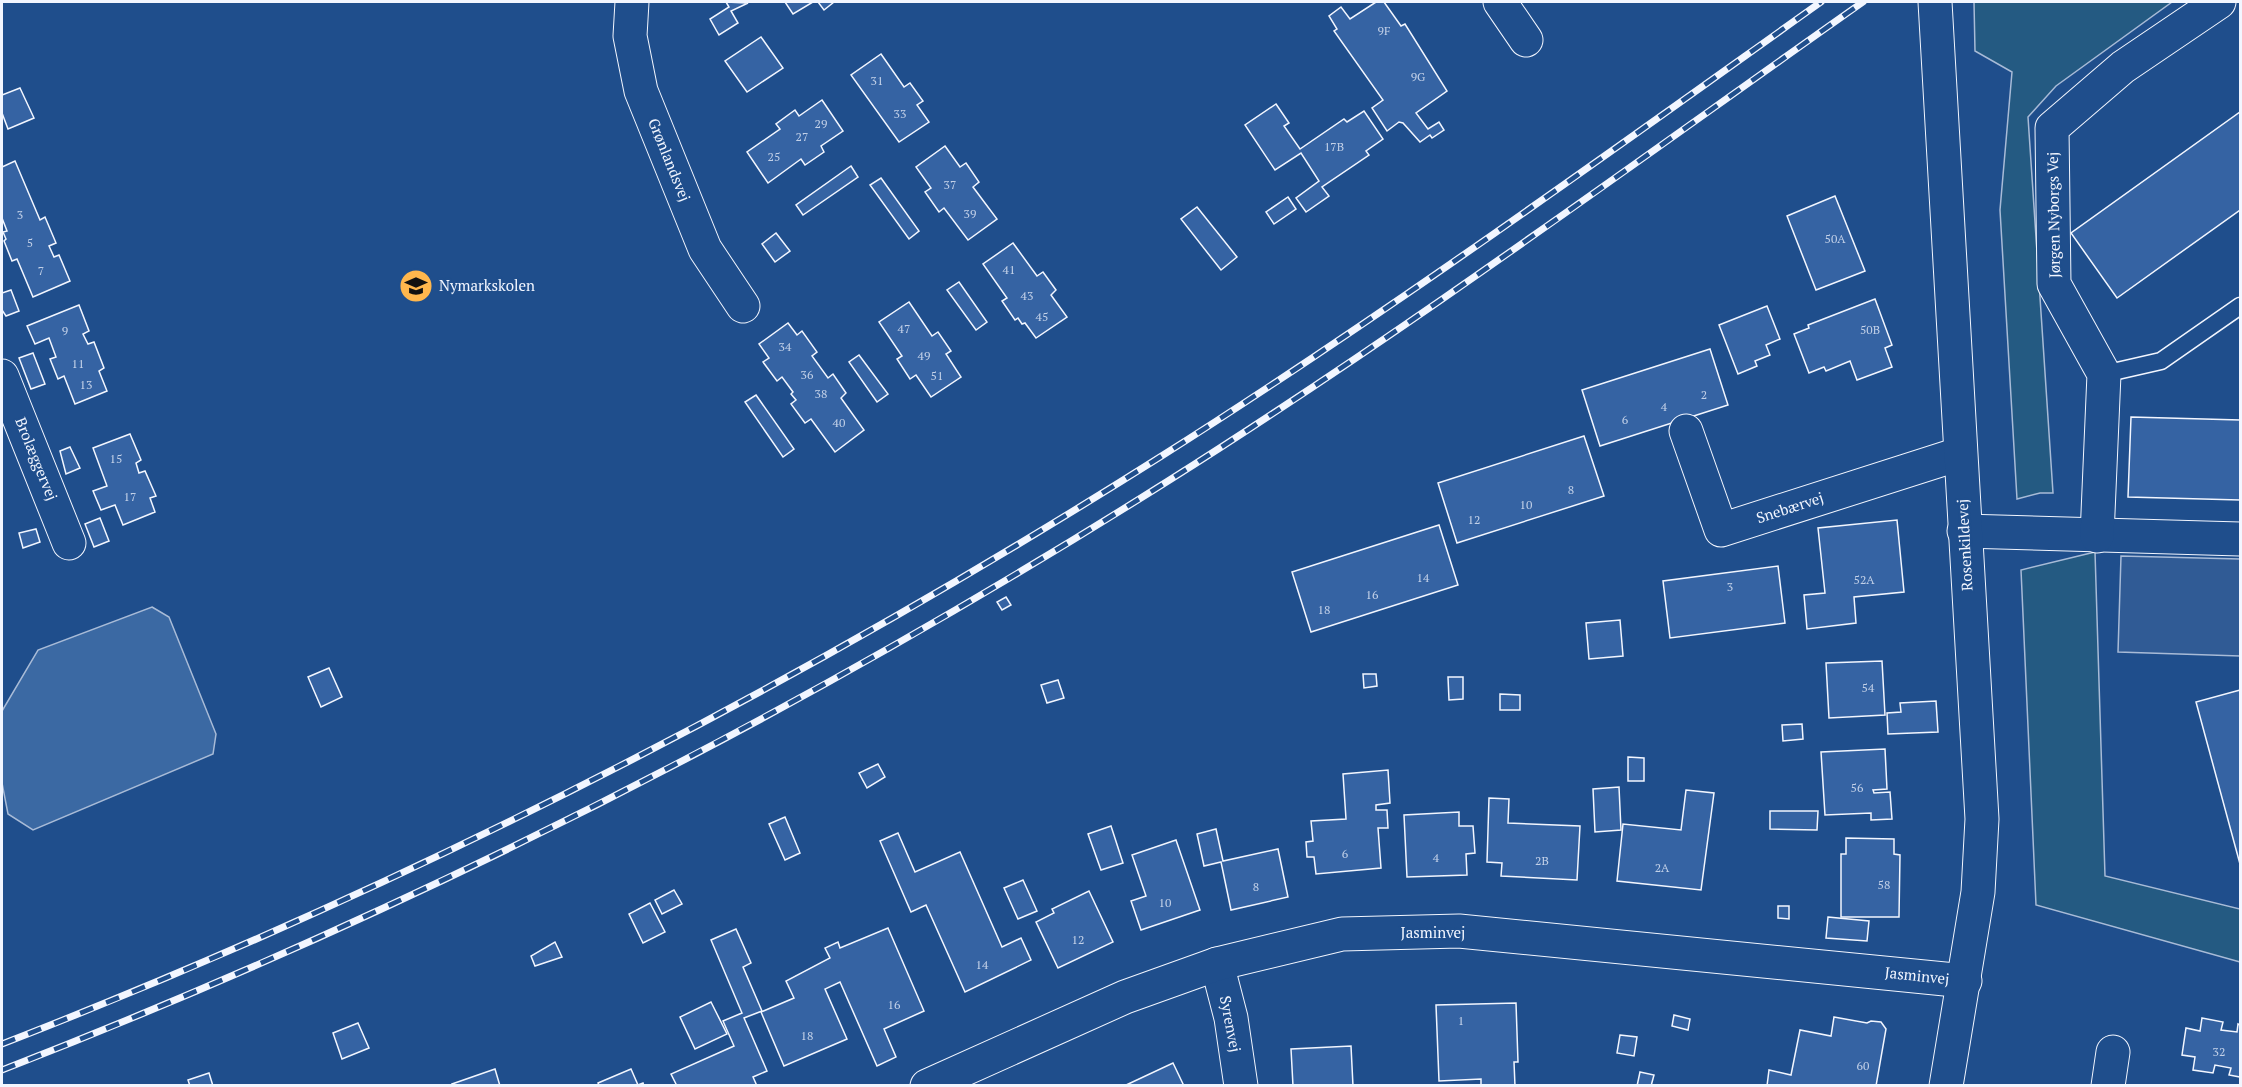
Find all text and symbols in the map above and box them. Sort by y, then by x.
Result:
house number: 9F [1378,23,1390,38]
house number: 9G [1411,69,1426,84]
house number: 31 [871,73,883,88]
house number: 33 [894,106,906,121]
street label: Grønlandsvej [644,115,696,204]
house number: 29 [815,116,827,131]
house number: 27 [796,129,808,144]
house number: 17B [1324,139,1344,154]
house number: 25 [768,149,780,164]
street label: Jørgen Nyborgs Vej [2042,152,2064,278]
house number: 37 [944,177,956,192]
house number: 39 [964,206,976,221]
house number: 3 [17,207,23,222]
house number: 50A [1825,231,1846,246]
house number: 5 [27,235,33,250]
house number: 41 [1003,262,1015,277]
house number: 7 [38,263,44,278]
school or university icon: Nymarkskolen [398,268,434,304]
place label: Nymarkskolen [439,275,535,295]
house number: 43 [1021,288,1033,303]
house number: 45 [1036,309,1048,324]
house number: 47 [898,321,910,336]
house number: 50B [1860,322,1880,337]
house number: 9 [62,323,68,338]
house number: 34 [779,339,792,354]
house number: 49 [918,348,930,363]
house number: 11 [72,356,84,371]
house number: 36 [801,367,814,382]
house number: 51 [931,368,943,383]
house number: 13 [80,377,92,392]
house number: 38 [815,386,827,401]
house number: 2 [1701,387,1707,402]
house number: 4 [1661,399,1668,414]
house number: 6 [1622,412,1629,427]
street label: Brolæggervej [11,414,63,503]
house number: 40 [833,415,845,430]
house number: 15 [110,451,122,466]
house number: 8 [1568,482,1574,497]
street label: Snebærvej [1754,487,1826,527]
house number: 17 [124,489,136,504]
house number: 10 [1520,497,1532,512]
street label: Rosenkildevej [1952,499,1976,592]
house number: 12 [1468,512,1480,527]
house number: 14 [1417,570,1430,585]
house number: 52A [1854,572,1875,587]
house number: 3 [1727,579,1733,594]
house number: 16 [1366,587,1379,602]
house number: 18 [1318,602,1330,617]
house number: 54 [1862,680,1875,695]
house number: 56 [1851,780,1864,795]
house number: 6 [1342,846,1349,861]
house number: 4 [1433,850,1440,865]
house number: 2B [1535,853,1549,868]
house number: 2A [1655,860,1670,875]
house number: 58 [1878,877,1890,892]
house number: 8 [1253,879,1259,894]
house number: 10 [1159,895,1171,910]
street label: Jasminvej [1401,922,1465,942]
house number: 12 [1072,932,1084,947]
house number: 14 [976,957,989,972]
street label: Jasminvej [1884,962,1950,988]
street label: Syrenvej [1216,994,1246,1054]
house number: 16 [888,997,901,1012]
house number: 1 [1458,1013,1464,1028]
house number: 18 [801,1028,813,1043]
house number: 32 [2213,1044,2225,1059]
house number: 60 [1857,1058,1869,1073]

